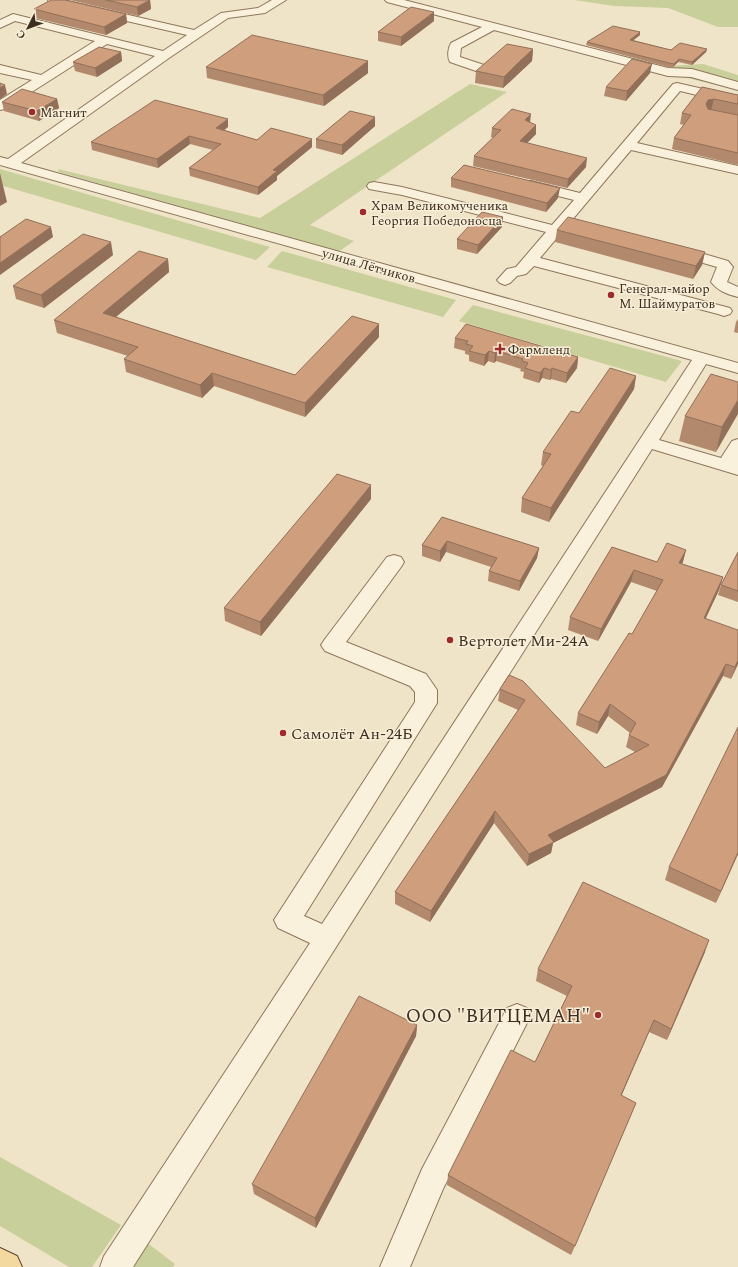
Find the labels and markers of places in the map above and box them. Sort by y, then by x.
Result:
place label: Магнит [40,103,87,123]
marker: Магнит [27,107,37,117]
place label: Храм Великомученика Георгия Победоносца [371,196,509,231]
marker: Храм Великомученика Георгия Победоносца [358,207,368,217]
place label: Генерал-майор М. Шаймуратов [619,279,716,314]
marker: Генерал-майор М. Шаймуратов [606,290,616,300]
place label: Фармленд [508,340,570,360]
marker: Фармленд [495,344,505,354]
place label: Вертолет Ми-24А [458,629,589,653]
marker: Вертолет Ми-24А [445,635,455,645]
place label: Самолёт Ан-24Б [291,722,413,746]
marker: Самолёт Ан-24Б [278,728,288,738]
place label: ООО "ВИТЦЕМАН" [406,1002,590,1031]
marker: ООО "ВИТЦЕМАН" [593,1010,603,1020]

